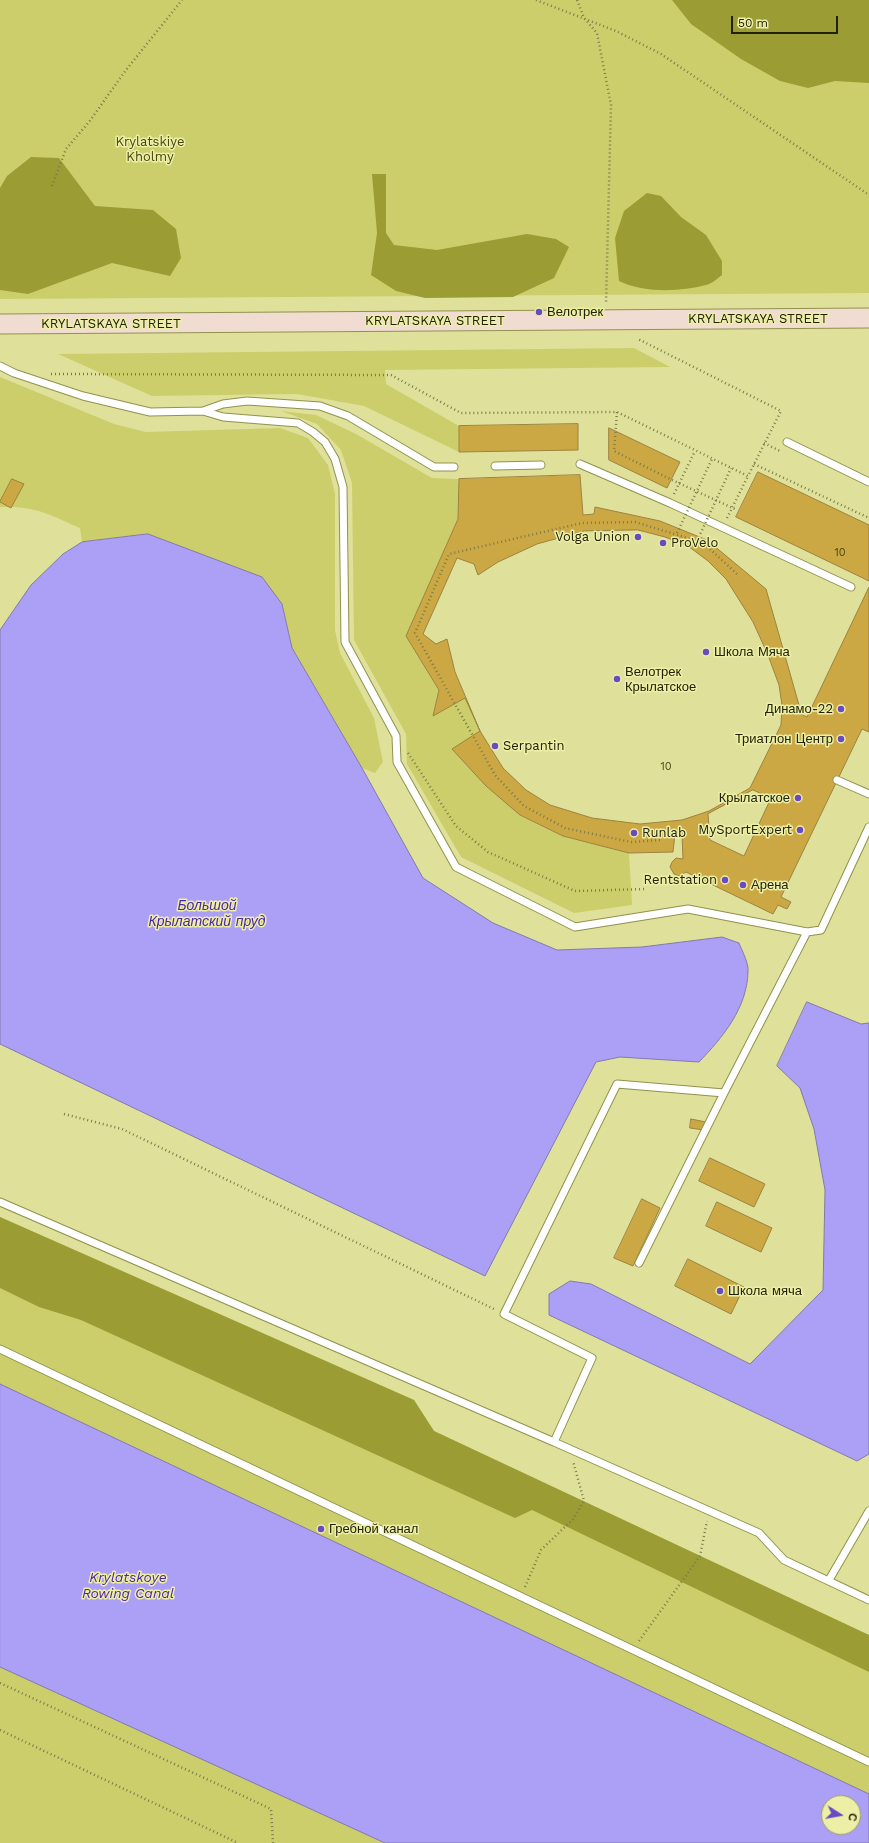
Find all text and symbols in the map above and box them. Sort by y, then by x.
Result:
scale bar [733,8,840,34]
text: 50 m [738,16,768,30]
park label: Krylatskiye Kholmy [116,134,184,165]
place label: Велотрек [547,304,603,320]
marker: Велотрек [534,307,544,317]
street label: KRYLATSKAYA STREET [688,311,828,327]
street label: KRYLATSKAYA STREET [365,313,505,329]
street label: KRYLATSKAYA STREET [41,316,181,332]
place label: Volga Union [555,529,630,545]
marker: Volga Union [633,532,643,542]
place label: ProVelo [671,535,718,551]
marker: ProVelo [658,538,668,548]
house number: 10 [834,546,846,560]
place label: Школа Мяча [714,644,790,660]
marker: Школа Мяча [701,647,711,657]
place label: Велотрек Крылатское [625,664,696,695]
marker: Велотрек Крылатское [612,674,622,684]
place label: Динамо-22 [765,701,833,717]
marker: Динамо-22 [836,704,846,714]
place label: Триатлон Центр [735,731,833,747]
marker: Триатлон Центр [836,734,846,744]
place label: Serpantin [503,738,565,754]
marker: Serpantin [490,741,500,751]
house number: 10 [660,760,672,774]
place label: Крылатское [719,790,790,806]
marker: Крылатское [793,793,803,803]
place label: MySportExpert [698,822,792,838]
place label: Runlab [642,825,686,841]
marker: MySportExpert [795,825,805,835]
marker: Runlab [629,828,639,838]
place label: Rentstation [644,872,717,888]
marker: Rentstation [720,875,730,885]
place label: Арена [751,877,789,893]
marker: Арена [738,880,748,890]
water label: Большой Крылатский пруд [148,898,266,930]
place label: Школа мяча [728,1283,802,1299]
marker: Школа мяча [715,1286,725,1296]
place label: Гребной канал [329,1521,418,1537]
marker: Гребной канал [316,1524,326,1534]
water label: Krylatskoye Rowing Canal [82,1570,174,1602]
north arrow [821,1795,861,1835]
text: С [845,1812,859,1822]

